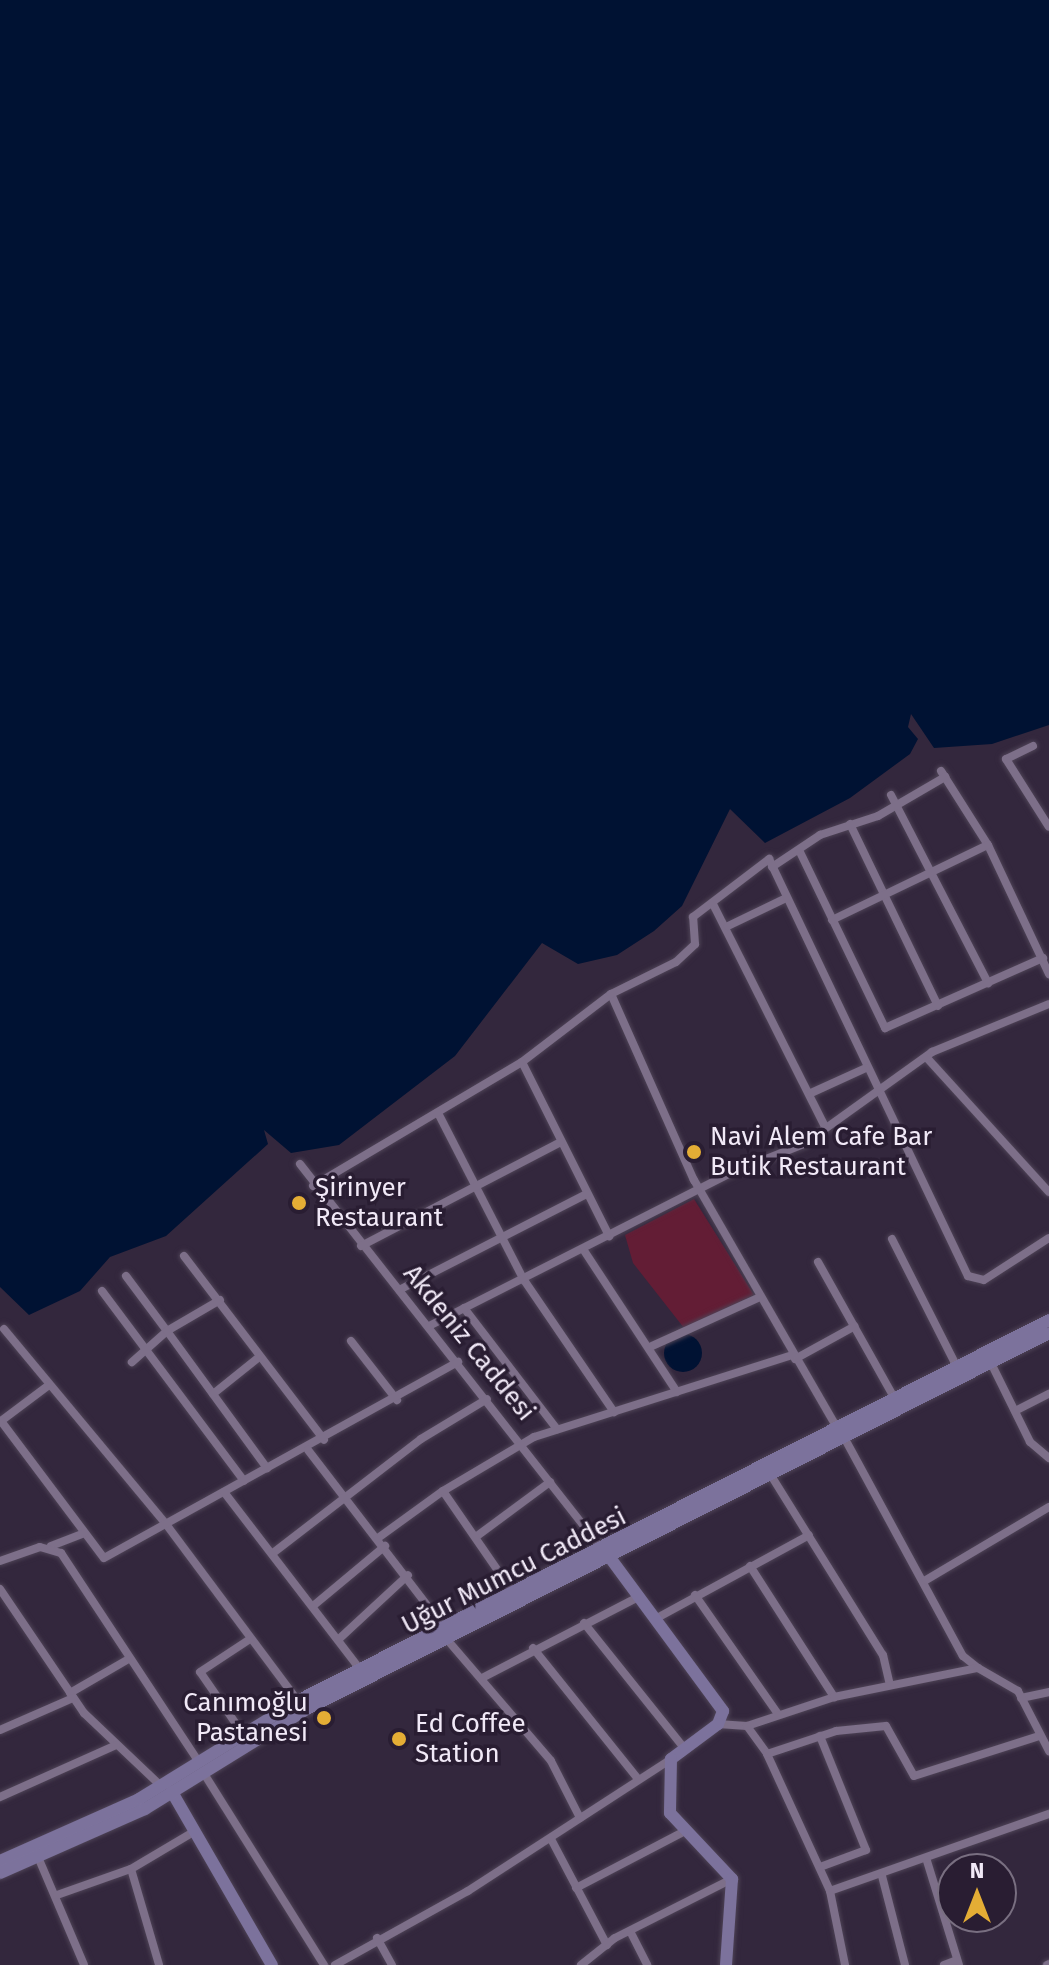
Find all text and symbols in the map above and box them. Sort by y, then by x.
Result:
place label: Navi Alem Cafe Bar Butik Restaurant [710,1121,932,1182]
marker: Navi Alem Cafe Bar Butik Restaurant [685,1143,703,1161]
place label: Şirinyer Restaurant [315,1172,443,1234]
marker: Şirinyer Restaurant [290,1194,308,1212]
street label: Akdeniz Caddesi [397,1259,541,1427]
street label: Uğur Mumcu Caddesi [397,1501,631,1641]
place label: Canımoğlu Pastanesi [183,1687,308,1748]
place label: Ed Coffee Station [415,1708,526,1770]
marker: Canımoğlu Pastanesi [315,1709,333,1727]
marker: Ed Coffee Station [390,1730,408,1748]
north arrow [937,1853,1017,1933]
text: N [970,1857,984,1884]

